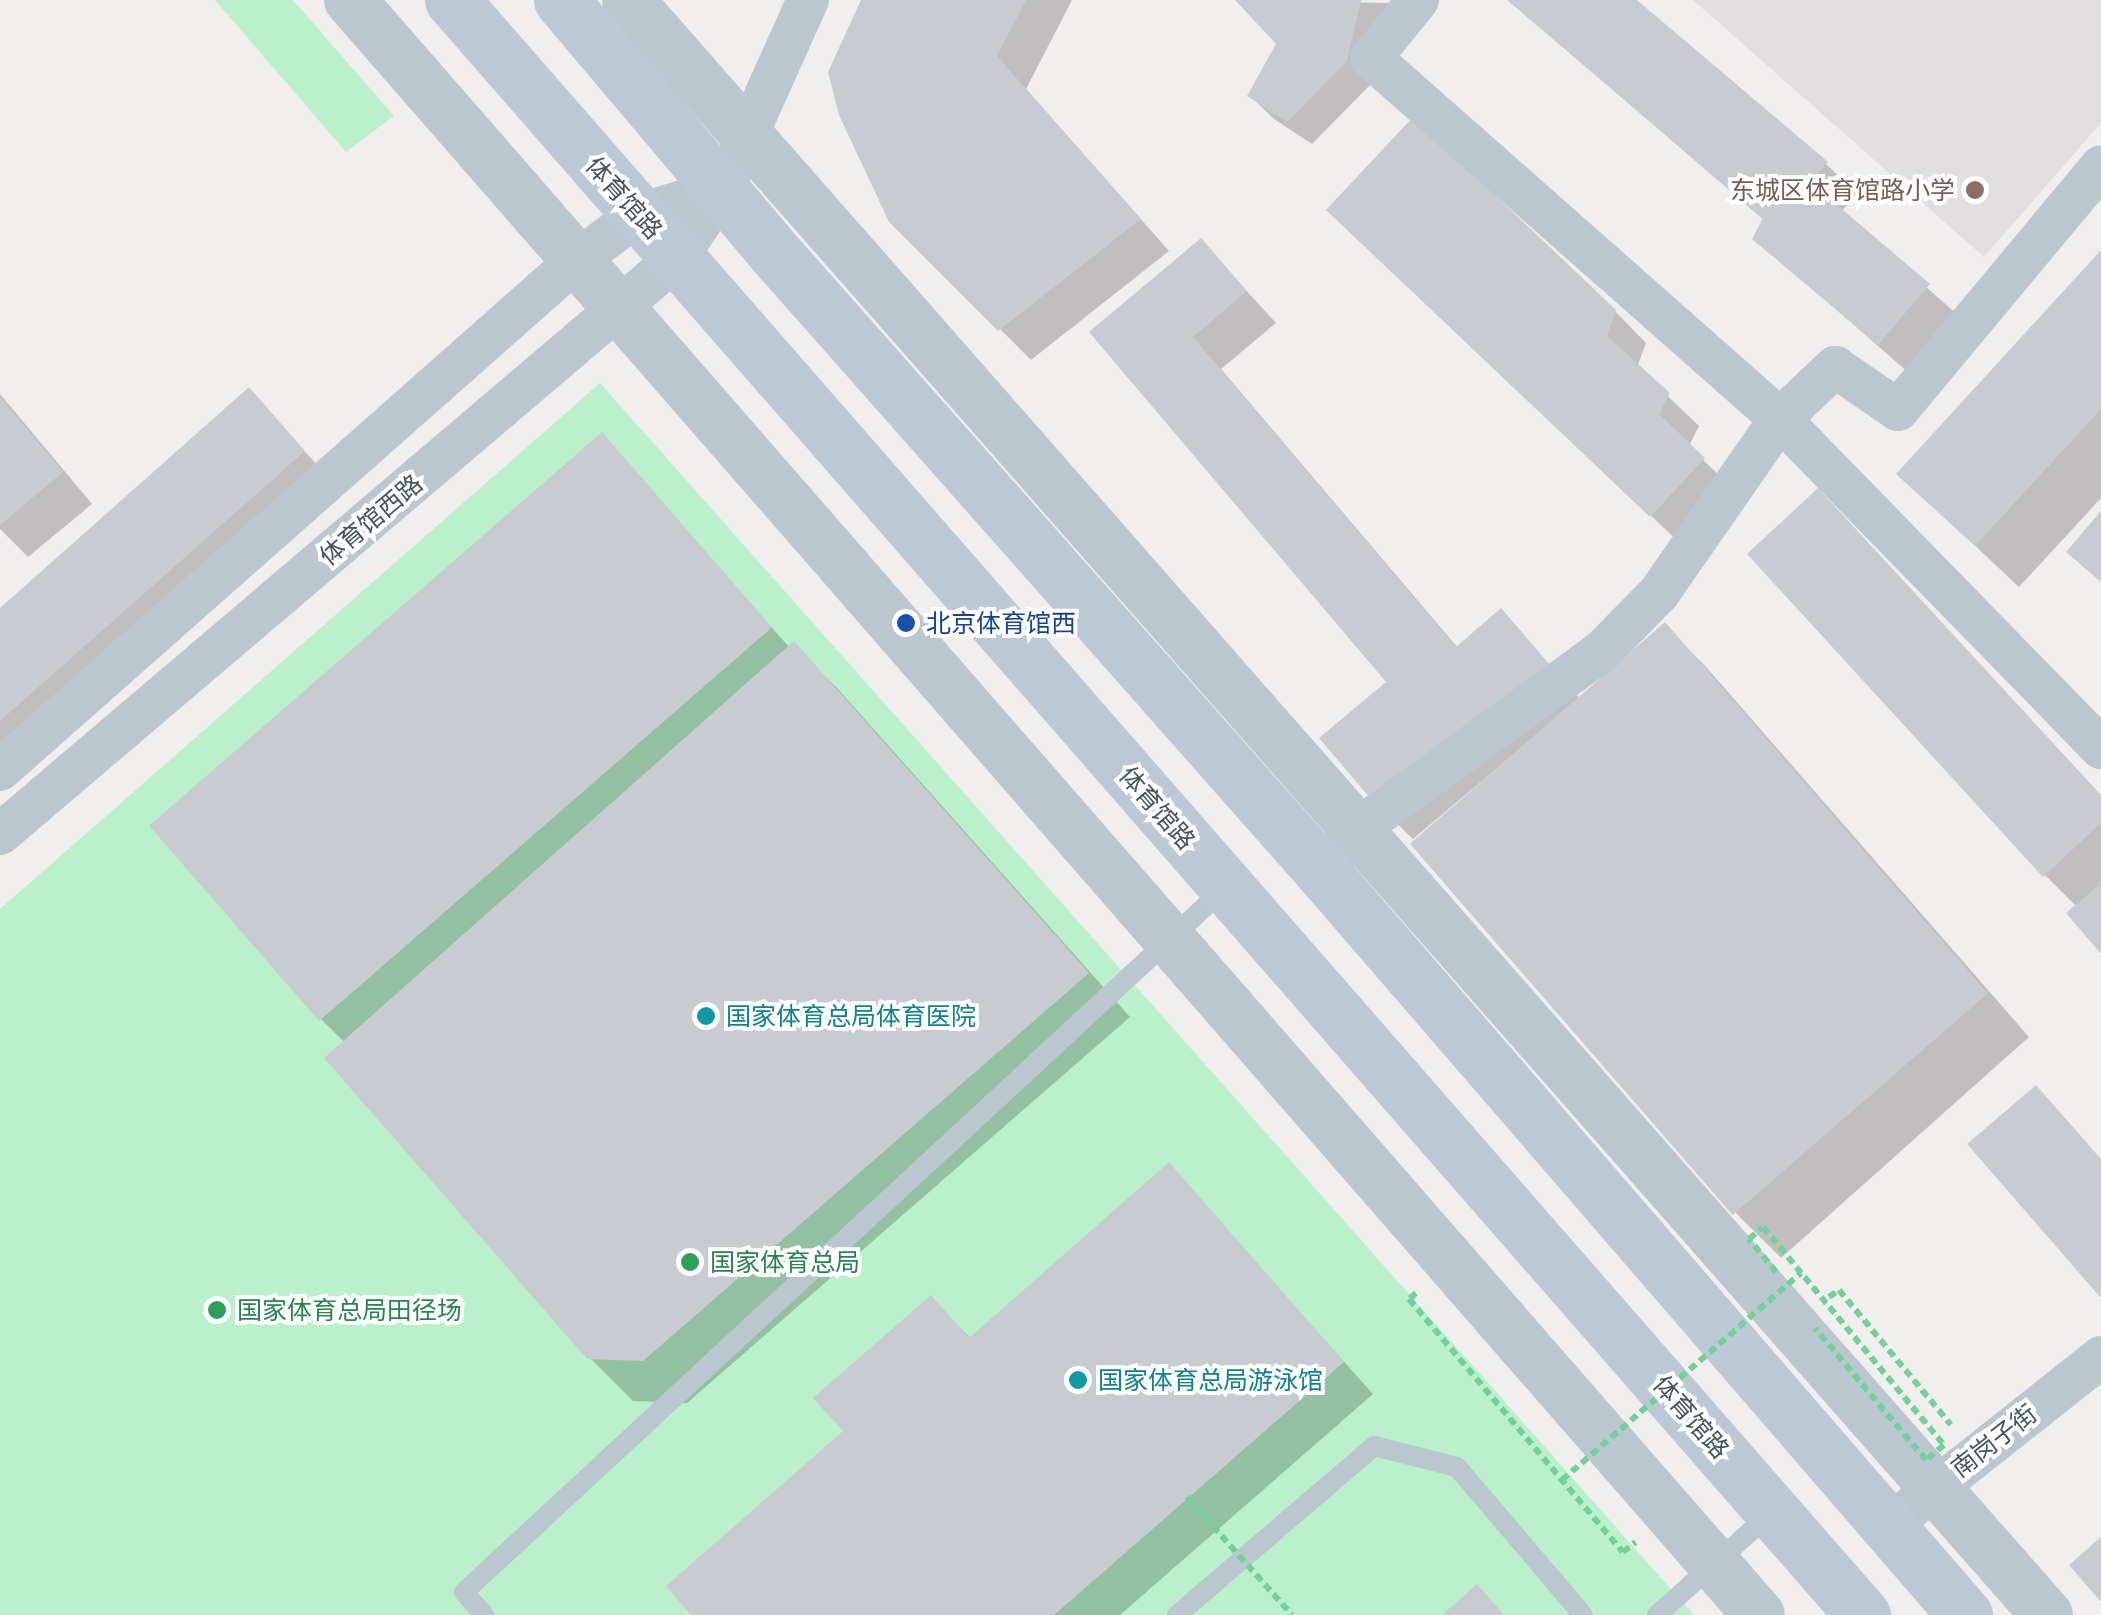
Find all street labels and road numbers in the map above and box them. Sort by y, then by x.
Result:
street label: 体育馆路 [579,151,669,245]
street label: 体育馆西路 [313,468,429,572]
street label: 体育馆路 [1113,760,1201,856]
street label: 体育馆路 [1647,1369,1735,1465]
street label: 南岗子街 [1945,1398,2043,1484]

